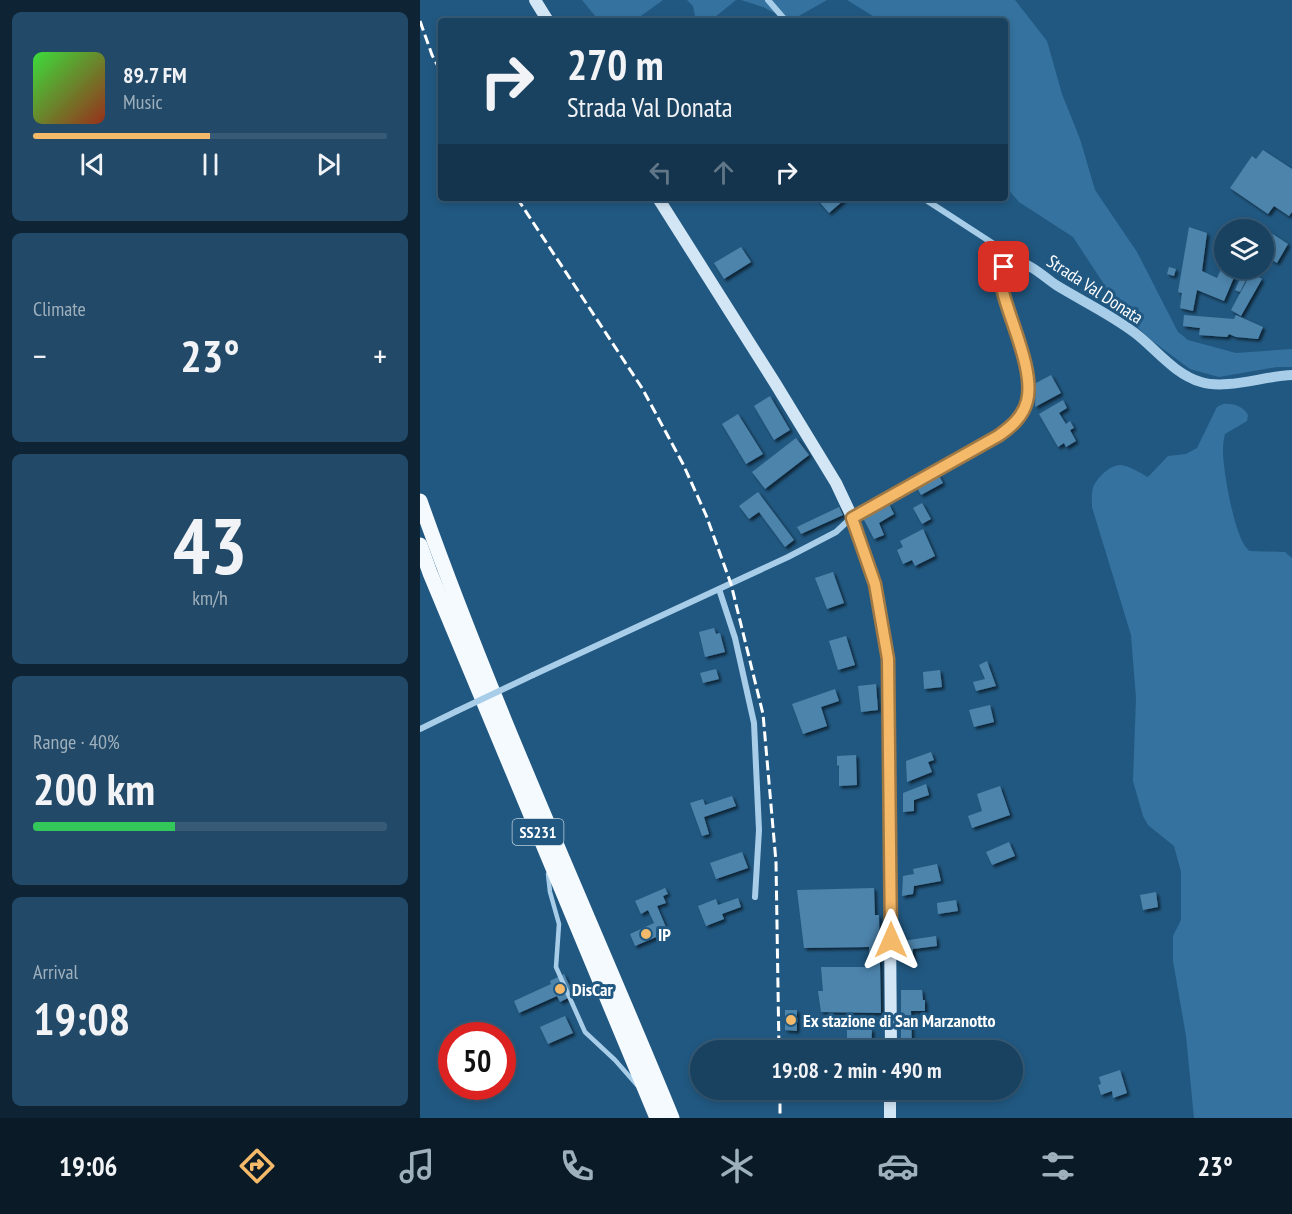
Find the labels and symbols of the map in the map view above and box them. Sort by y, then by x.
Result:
pin [978,241,1029,292]
street label: Strada Val Donata [1042,249,1148,329]
road number: SS231 [512,819,564,845]
position arrow [859,908,923,972]
place label: IP [658,923,671,946]
marker: IP [639,927,653,941]
place label: DisCar [572,978,613,1001]
marker: DisCar [553,982,567,996]
place label: Ex stazione di San Marzanotto [803,1009,996,1032]
marker: Ex stazione di San Marzanotto [784,1013,798,1027]
speed limit sign: 50 [438,1022,516,1100]

